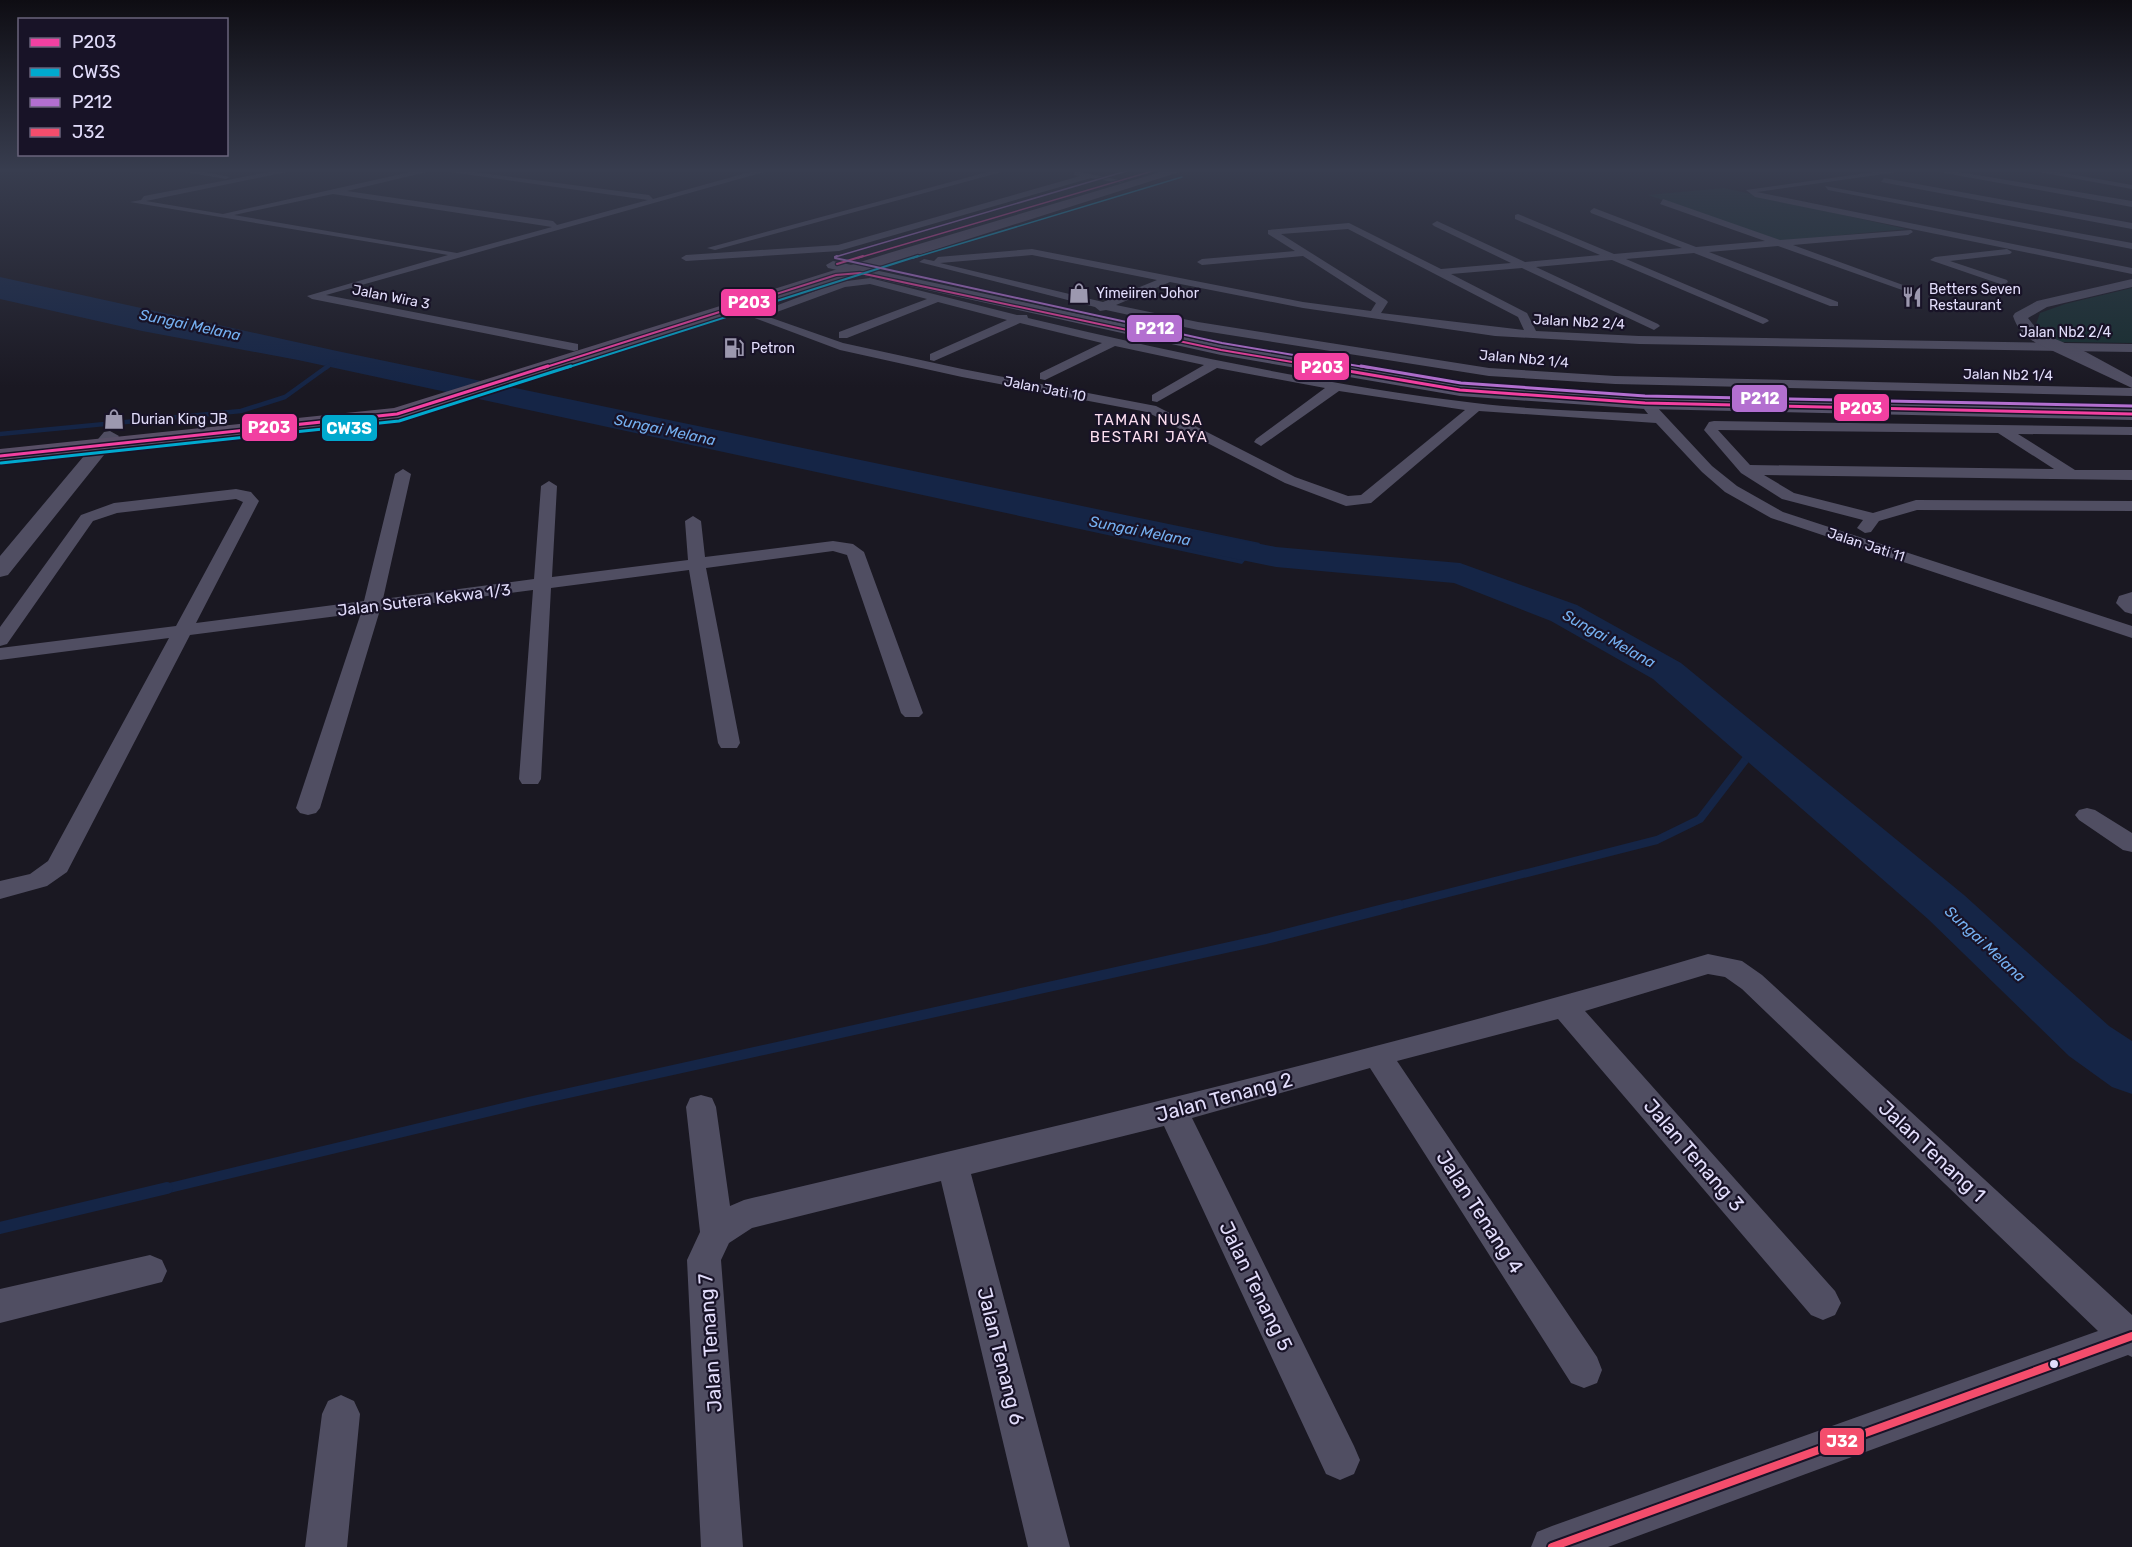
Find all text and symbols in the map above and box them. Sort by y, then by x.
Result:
legend [18,18,228,156]
text: P203 [72,31,116,53]
text: CW3S [72,61,120,83]
text: P212 [72,91,112,113]
text: J32 [72,121,105,143]
street label: Jalan Wira 3 [351,281,431,313]
shop icon: Yimeiiren Johor [1067,281,1091,305]
place label: Betters Seven Restaurant [1929,281,2021,314]
place label: Yimeiiren Johor [1096,285,1200,302]
restaurant icon: Betters Seven Restaurant [1900,285,1924,309]
line badge: P203 [720,288,777,317]
text: P203 [728,293,770,312]
water label: Sungai Melana [138,305,243,345]
street label: Jalan Nb2 2/4 [1533,311,1626,333]
line badge: P212 [1126,314,1183,343]
text: P212 [1135,319,1175,338]
street label: Jalan Nb2 2/4 [2019,324,2111,341]
fuel station icon: Petron [722,336,746,360]
place label: Petron [751,340,795,357]
street label: Jalan Nb2 1/4 [1478,347,1570,371]
line badge: P203 [1293,352,1350,381]
text: P203 [1301,358,1343,377]
street label: Jalan Nb2 1/4 [1963,366,2053,384]
street label: Jalan Jati 10 [1003,373,1088,405]
line badge: P212 [1731,384,1788,413]
text: P212 [1740,389,1780,408]
line badge: P203 [1833,393,1890,422]
text: P203 [1840,399,1882,418]
shop icon: Durian King JB [102,407,126,431]
water label: Sungai Melana [613,410,718,450]
place label: Durian King JB [131,411,228,428]
district label: TAMAN NUSA BESTARI JAYA [1090,411,1208,446]
line badge: P203 [241,413,298,442]
line badge: CW3S [321,414,378,442]
text: P203 [248,418,290,437]
text: CW3S [326,419,372,438]
water label: Sungai Melana [1088,512,1193,550]
street label: Jalan Jati 11 [1825,524,1907,566]
street label: Jalan Sutera Kekwa 1/3 [336,580,512,620]
water label: Sungai Melana [1560,606,1659,672]
water label: Sungai Melana [1941,902,2029,986]
street label: Jalan Tenang 2 [1153,1067,1295,1127]
street label: Jalan Tenang 3 [1639,1094,1749,1216]
street label: Jalan Tenang 1 [1873,1095,1991,1207]
street label: Jalan Tenang 4 [1431,1146,1529,1278]
street label: Jalan Tenang 5 [1214,1217,1298,1355]
street label: Jalan Tenang 7 [693,1273,727,1413]
street label: Jalan Tenang 6 [972,1285,1030,1427]
unlabelled marker [2048,1358,2060,1370]
line badge: J32 [1819,1427,1865,1456]
text: J32 [1826,1432,1858,1451]

